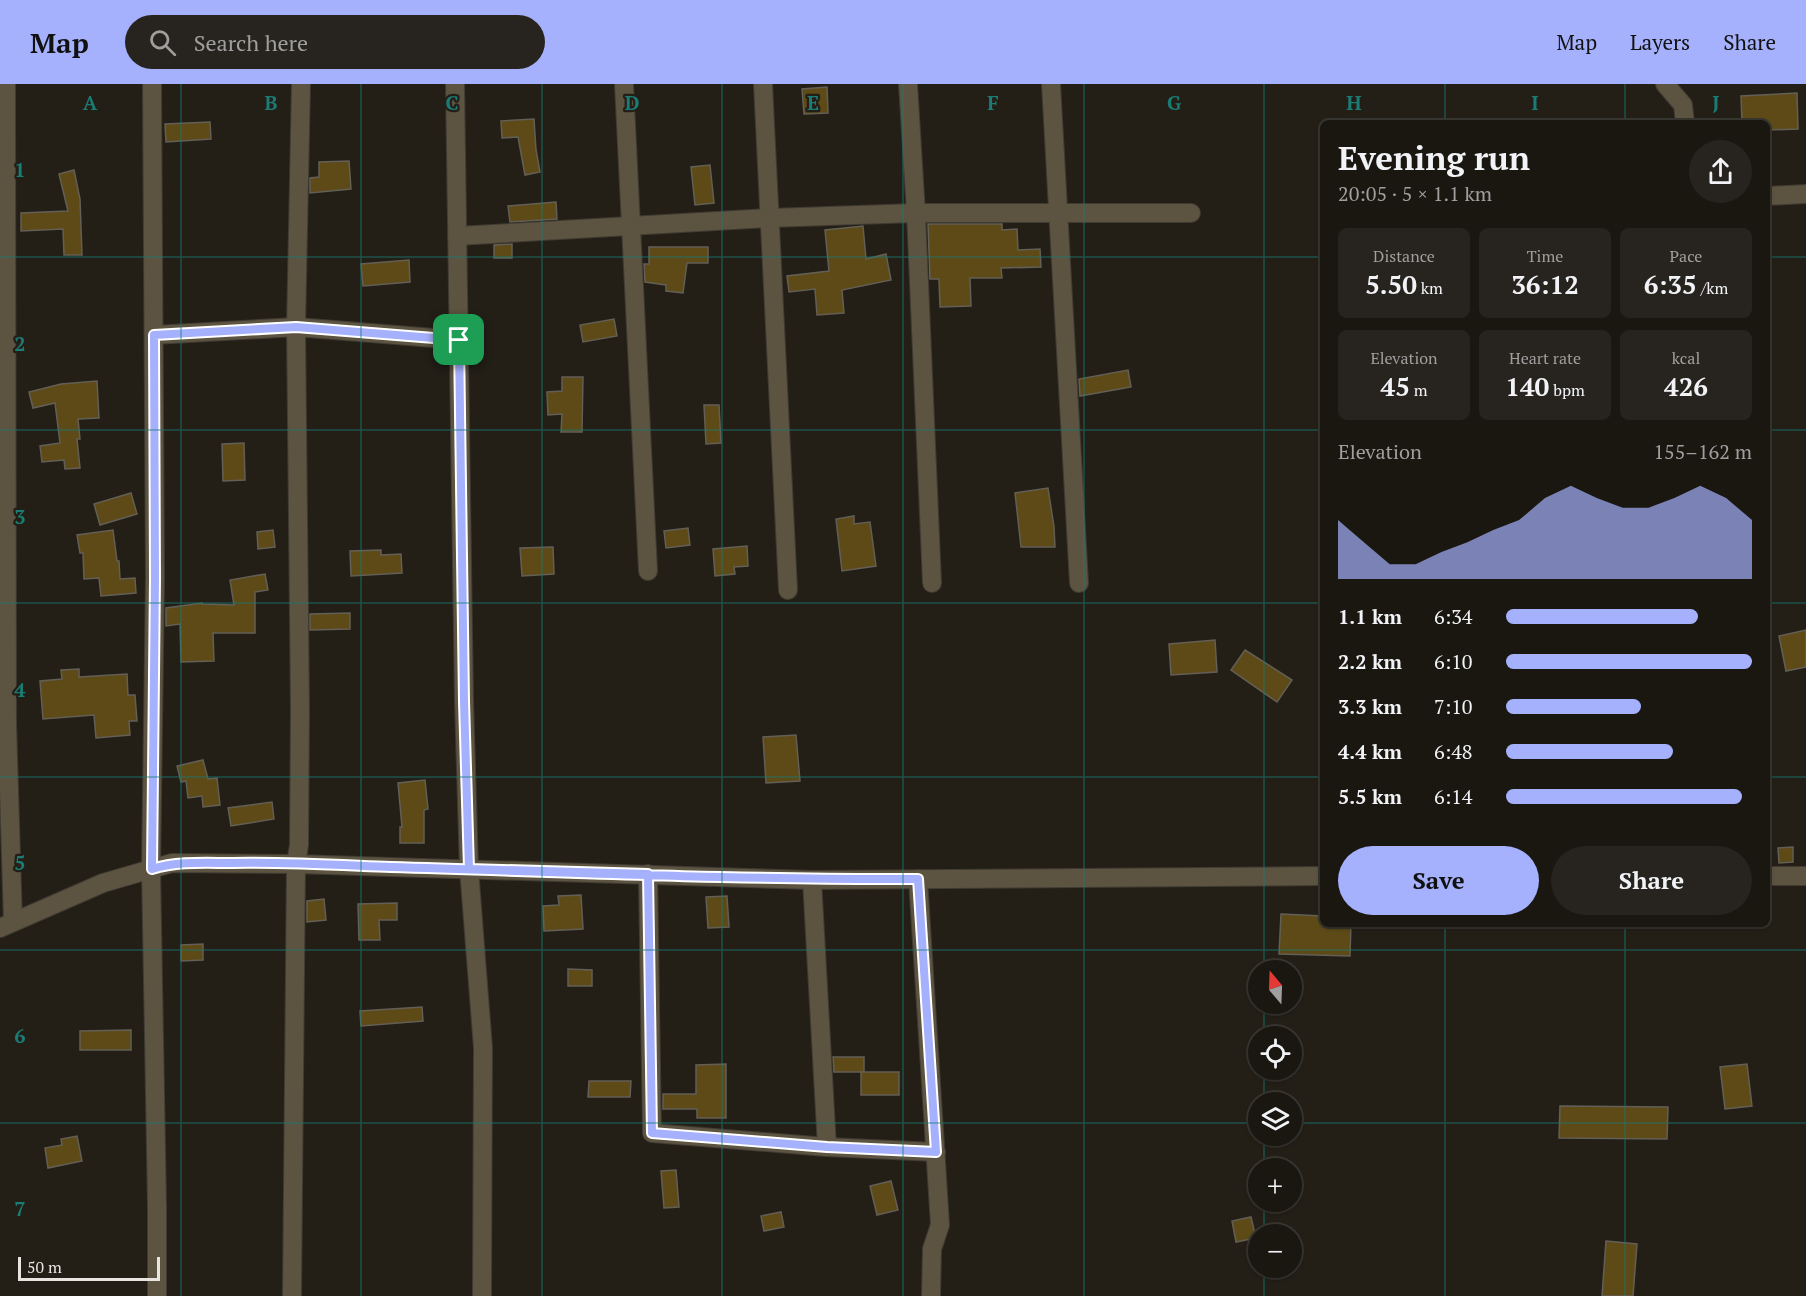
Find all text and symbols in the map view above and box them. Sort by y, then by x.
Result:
search box [125,15,545,69]
text: Map [30,24,89,61]
icon: search [146,26,179,59]
text: Search here [194,28,308,57]
text: Map [1556,28,1597,56]
text: Layers [1630,28,1690,56]
text: Share [1723,28,1776,56]
text: A [83,89,98,116]
text: B [265,89,278,116]
text: C [445,89,459,116]
text: D [625,89,639,116]
text: E [807,89,819,116]
text: F [987,89,999,116]
text: G [1167,89,1181,116]
text: H [1346,89,1362,116]
text: I [1531,89,1539,116]
text: J [1712,89,1720,116]
text: Evening run [1338,136,1530,179]
button: share [1689,140,1752,203]
text: 1 [14,156,26,183]
text: 20:05 · 5 × 1.1 km [1338,180,1492,207]
text: Distance [1373,245,1435,267]
text: Time [1527,245,1563,267]
text: Pace [1670,245,1702,267]
text: 5.50 [1365,267,1417,301]
text: 36:12 [1511,267,1579,301]
text: 6:35 [1644,267,1697,301]
text: km [1417,277,1443,299]
text: /km [1697,277,1728,299]
pin [433,314,484,365]
icon: arrive [442,323,475,356]
text: 2 [14,330,26,357]
text: Elevation [1370,347,1438,369]
text: Heart rate [1509,347,1581,369]
text: kcal [1672,347,1700,369]
text: 45 [1380,369,1410,403]
text: 140 [1505,369,1549,403]
text: 426 [1664,369,1708,403]
text: m [1410,379,1428,401]
text: bpm [1549,379,1585,401]
text: Elevation [1338,438,1422,465]
text: 155–162 m [1653,438,1752,465]
text: 3 [14,503,26,530]
text: 1.1 km [1338,603,1402,630]
text: 6:34 [1434,603,1473,630]
text: 2.2 km [1338,648,1402,675]
text: 6:10 [1434,648,1473,675]
text: 4 [14,676,26,703]
text: 3.3 km [1338,693,1402,720]
text: 7:10 [1434,693,1473,720]
text: 4.4 km [1338,738,1402,765]
text: 6:48 [1434,738,1473,765]
text: 5.5 km [1338,783,1402,810]
text: 6:14 [1434,783,1473,810]
button: Save [1338,846,1539,915]
button: Share [1551,846,1752,915]
text: 5 [14,849,26,876]
north arrow [1248,960,1302,1014]
map controls [1248,960,1302,1278]
text: 6 [14,1022,26,1049]
button: locate [1248,1026,1302,1080]
button: layers [1248,1092,1302,1146]
button: + [1248,1158,1302,1212]
text: 7 [14,1195,26,1222]
button: − [1248,1224,1302,1278]
scale bar [18,1254,160,1282]
text: 50 m [27,1256,62,1278]

